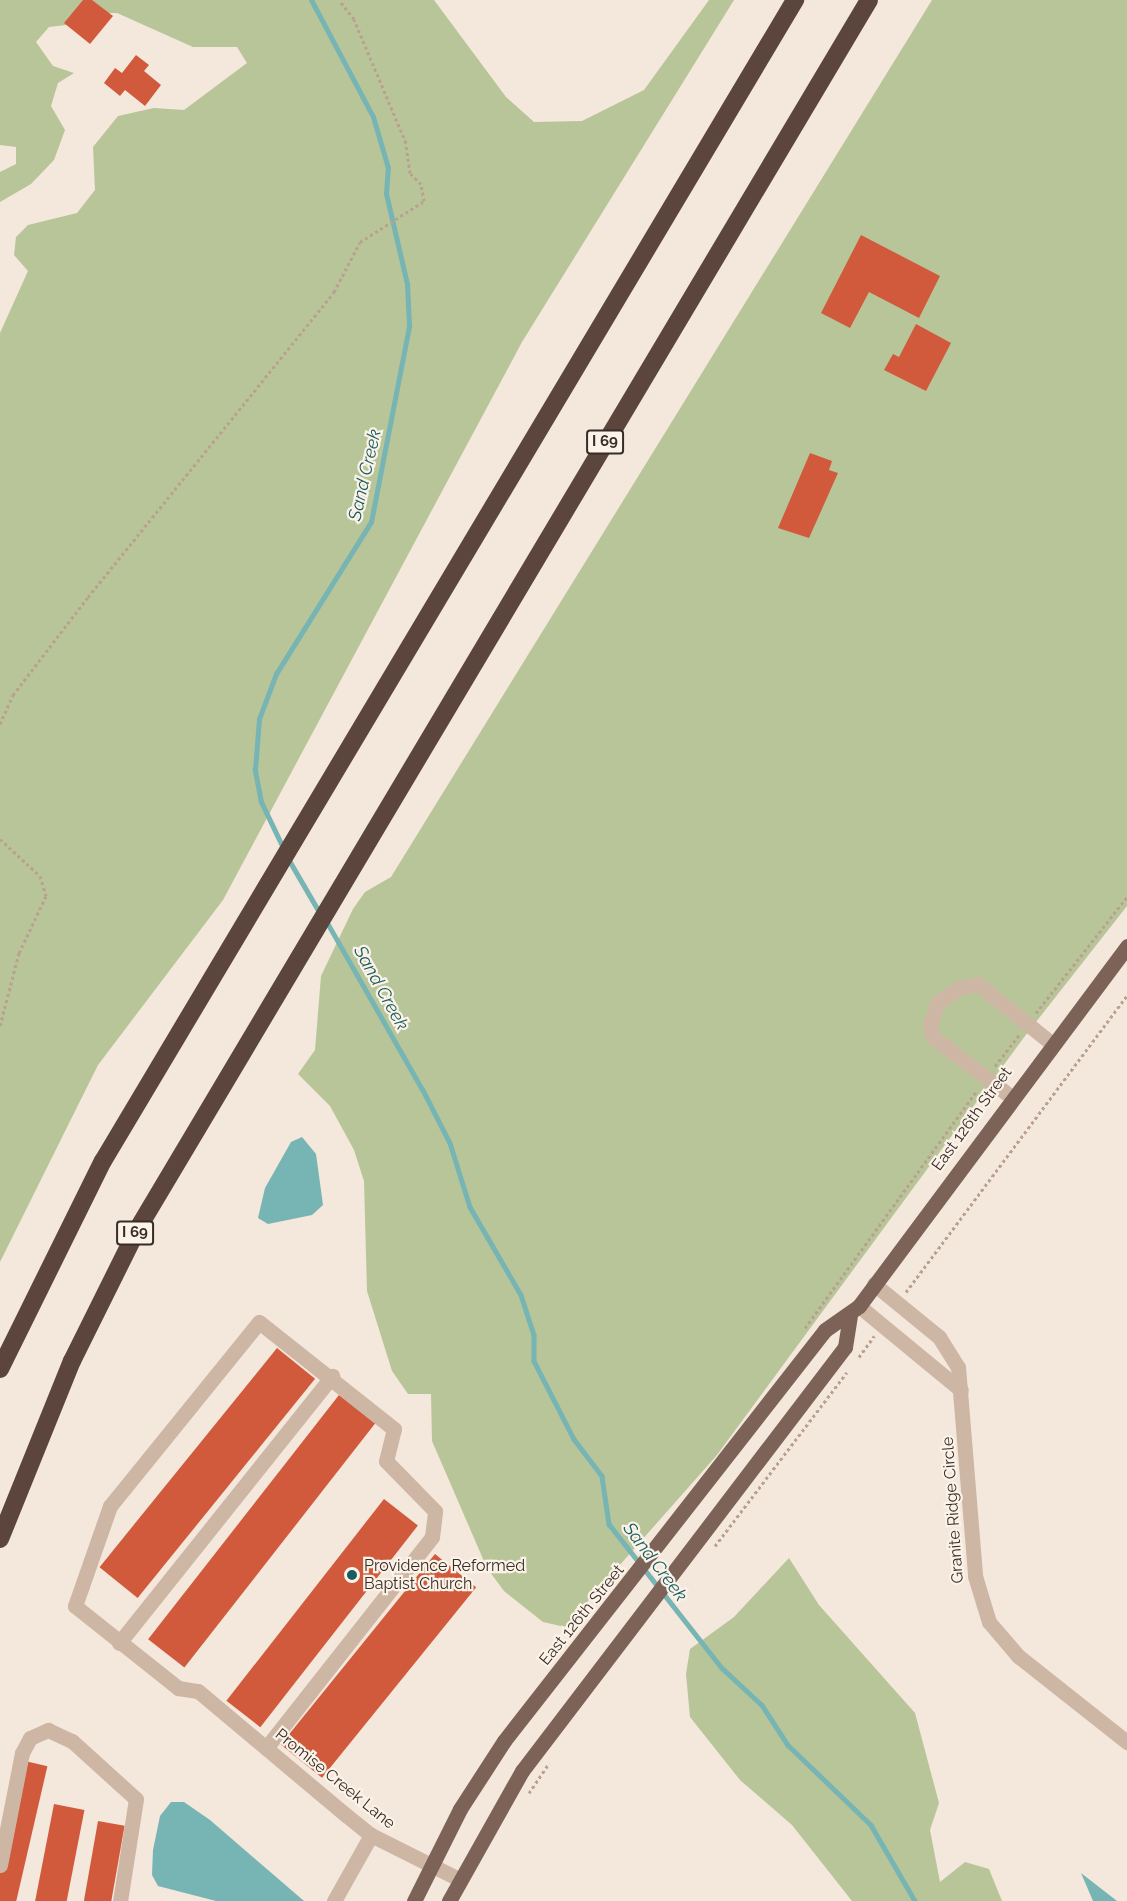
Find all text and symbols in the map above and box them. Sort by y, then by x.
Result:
water label: Sand Creek [344,427,386,523]
road number: I 69 [586,430,624,454]
water label: Sand Creek [349,942,413,1034]
street label: East 126th Street [928,1063,1016,1175]
road number: I 69 [116,1221,154,1245]
street label: Granite Ridge Circle [938,1436,968,1584]
water label: Sand Creek [618,1518,692,1606]
place label: Providence Reformed Baptist Church [364,1556,525,1594]
street label: East 126th Street [536,1561,628,1669]
marker: Providence Reformed Baptist Church [345,1568,359,1582]
street label: Promise Creek Lane [271,1725,399,1833]

